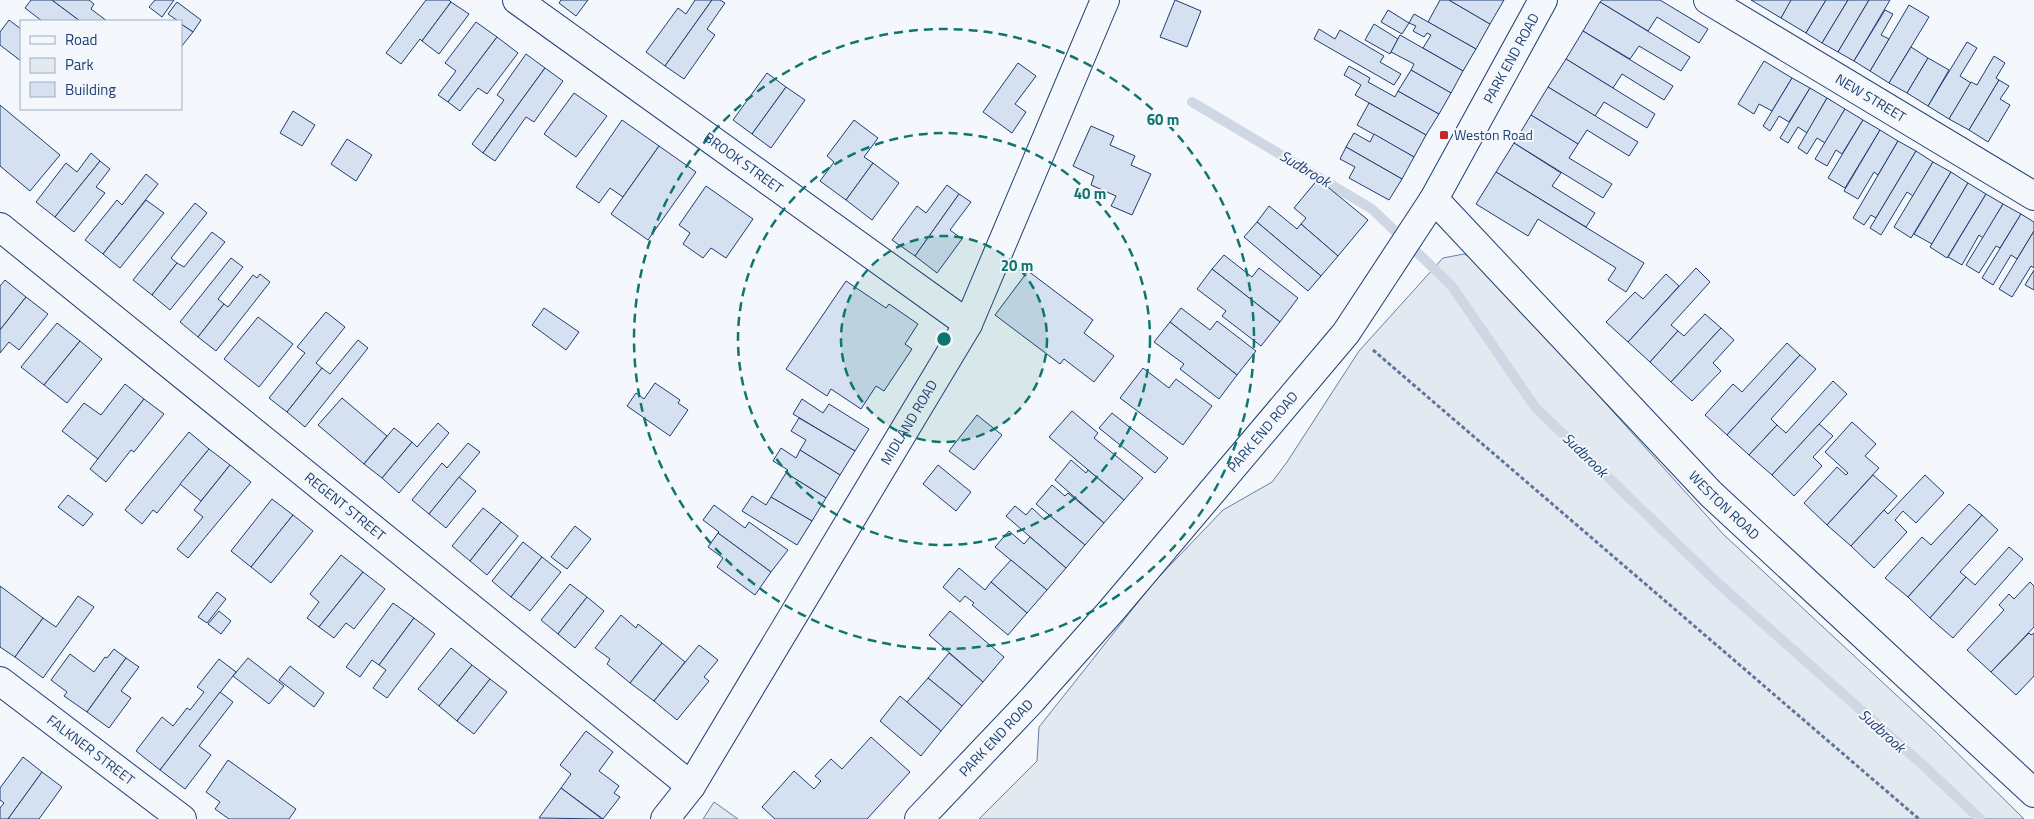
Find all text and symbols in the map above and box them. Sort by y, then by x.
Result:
street label: PARK END ROAD [1477,9,1544,107]
legend [20,20,182,110]
text: Road [65,28,97,51]
text: Park [65,53,94,76]
street label: NEW STREET [1832,68,1911,127]
text: Building [65,78,116,101]
text: 60 m [1147,108,1179,131]
place label: Weston Road [1454,124,1533,145]
street label: BROOK STREET [700,127,788,198]
marker: Weston Road [1438,129,1450,141]
water label: Sudbrook [1275,144,1337,194]
text: 40 m [1074,182,1106,205]
text: 20 m [1001,254,1033,277]
centre of rings [935,330,953,348]
street label: MIDLAND ROAD [875,376,942,469]
street label: PARK END ROAD [1222,386,1303,476]
water label: Sudbrook [1557,427,1615,484]
street label: WESTON ROAD [1684,466,1765,544]
street label: REGENT STREET [300,467,391,546]
street label: PARK END ROAD [954,694,1038,781]
water label: Sudbrook [1854,703,1913,759]
street label: FALKNER STREET [43,709,140,790]

